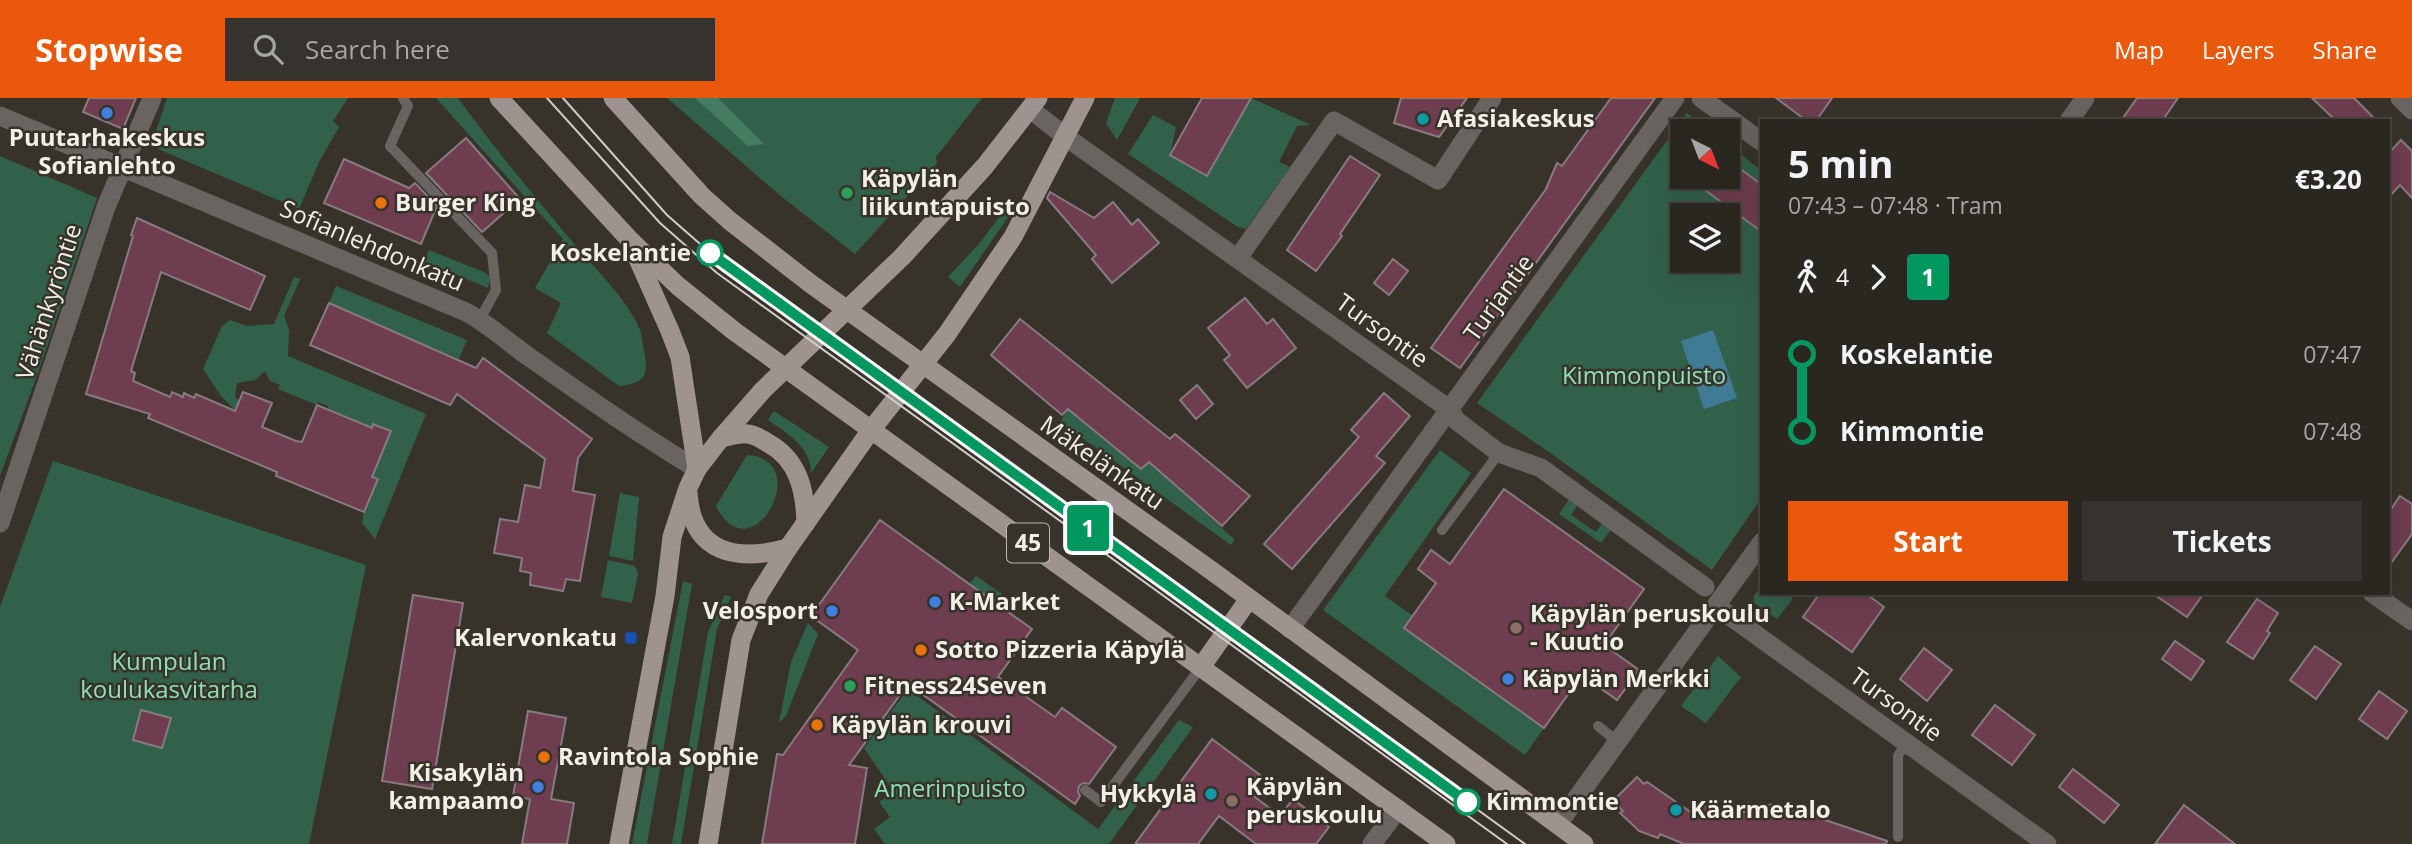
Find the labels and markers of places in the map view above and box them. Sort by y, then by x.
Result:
place label: Afasiakeskus [1437,101,1595,134]
marker: Puutarhakeskus Sofianlehto [99,105,115,121]
marker: Afasiakeskus [1415,111,1431,127]
place label: Puutarhakeskus Sofianlehto [9,120,205,181]
place label: Käpylän liikuntapuisto [861,161,1030,222]
place label: Burger King [395,185,536,218]
marker: Käpylän liikuntapuisto [839,185,855,201]
marker: Burger King [373,195,389,211]
place label: Koskelantie [550,235,691,268]
marker: Koskelantie [697,240,723,266]
place label: K-Market [949,584,1060,617]
place label: Velosport [703,593,818,626]
marker: K-Market [927,594,943,610]
place label: Käpylän peruskoulu - Kuutio [1530,596,1770,657]
marker: Velosport [824,603,840,619]
place label: Kalervonkatu [454,620,617,653]
marker: Käpylän peruskoulu - Kuutio [1508,620,1524,636]
marker: Kalervonkatu [623,630,639,646]
place label: Sotto Pizzeria Käpylä [935,632,1185,665]
marker: Sotto Pizzeria Käpylä [913,642,929,658]
place label: Käpylän Merkki [1522,661,1710,694]
place label: Fitness24Seven [864,668,1047,701]
marker: Käpylän Merkki [1500,671,1516,687]
marker: Fitness24Seven [842,678,858,694]
place label: Käpylän krouvi [831,707,1012,740]
marker: Käpylän krouvi [809,717,825,733]
place label: Ravintola Sophie [558,739,759,772]
marker: Ravintola Sophie [536,749,552,765]
place label: Kisakylän kampaamo [388,755,524,816]
place label: Käpylän peruskoulu [1246,769,1383,830]
place label: Hykkylä [1100,776,1197,809]
marker: Kisakylän kampaamo [530,779,546,795]
place label: Kimmontie [1486,784,1619,817]
marker: Hykkylä [1203,786,1219,802]
marker: Kimmontie [1454,789,1480,815]
place label: Käärmetalo [1690,792,1831,825]
marker: Käpylän peruskoulu [1224,793,1240,809]
marker: Käärmetalo [1668,802,1684,818]

